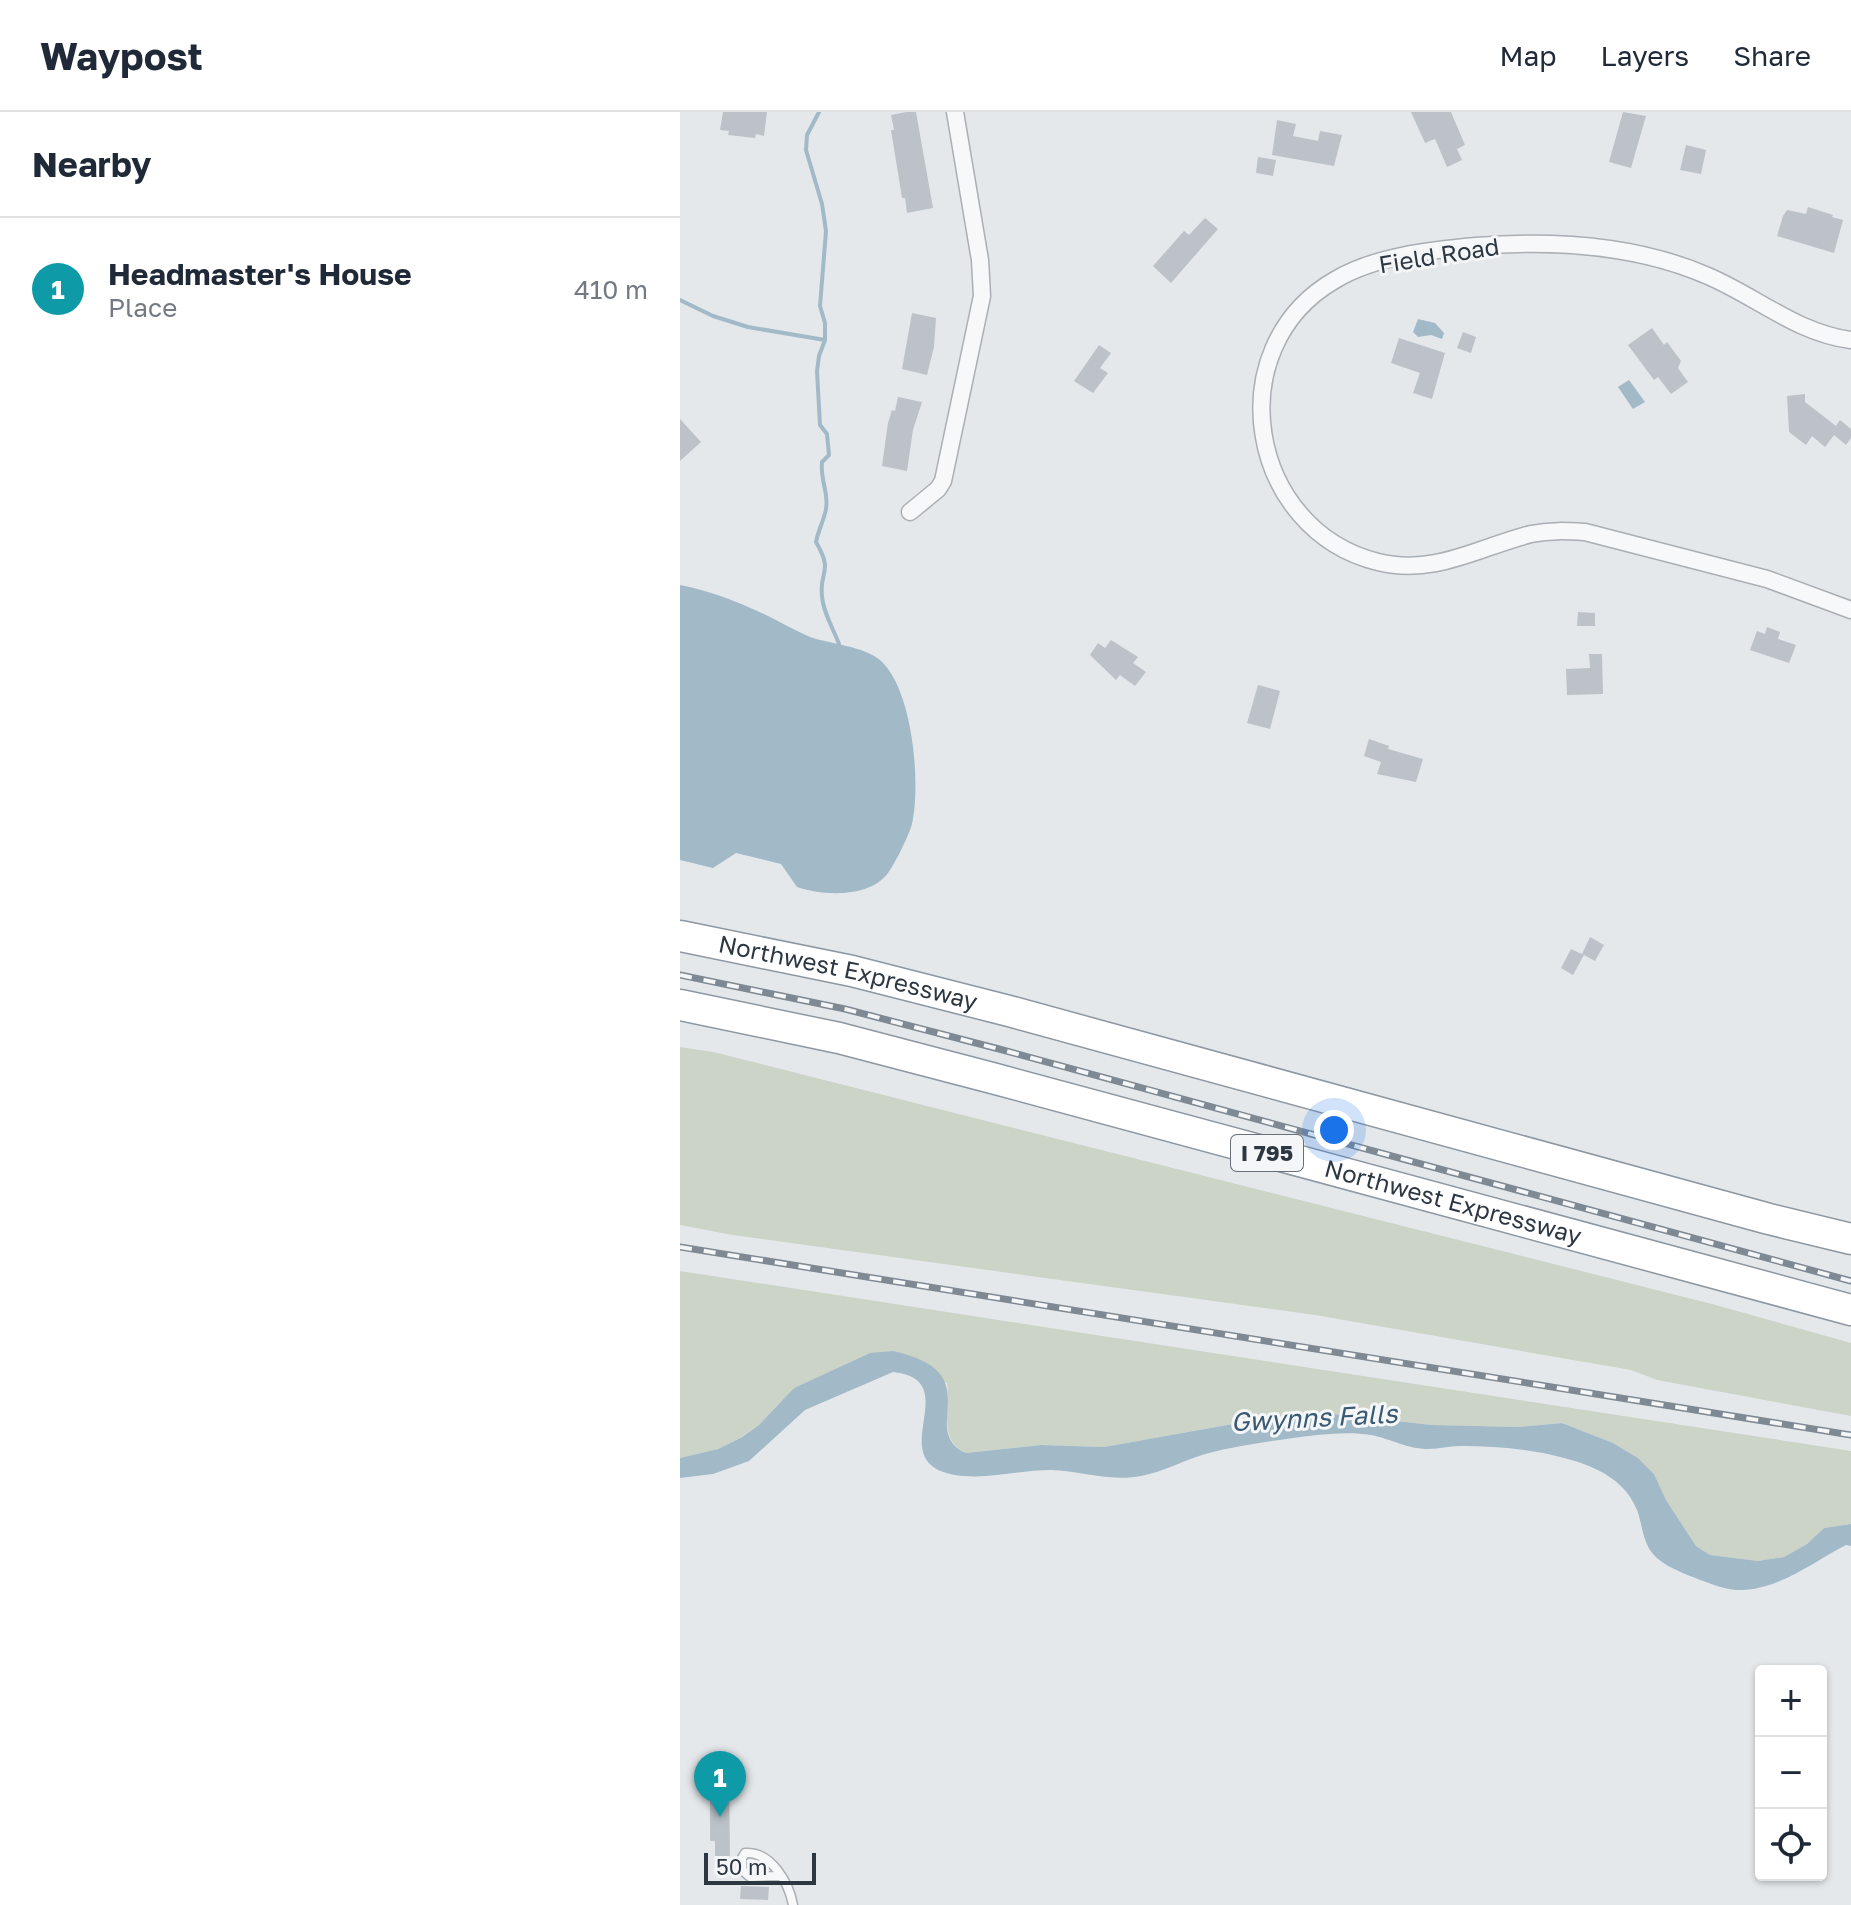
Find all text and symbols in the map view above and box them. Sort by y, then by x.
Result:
text: Waypost [40,33,203,78]
text: Map [1499,39,1557,72]
text: Layers [1601,39,1689,72]
text: Share [1733,39,1811,72]
text: Nearby [32,144,152,184]
street label: Field Road [1376,231,1501,278]
text: Headmaster's House [108,256,412,292]
text: 1 [51,274,65,305]
text: 410 m [574,274,648,305]
text: Place [108,292,177,323]
street label: Northwest Expressway [716,928,981,1015]
your location [1314,1110,1354,1150]
road number: I 795 [1231,1135,1303,1171]
street label: Northwest Expressway [1322,1153,1585,1250]
water label: Gwynns Falls [1230,1398,1399,1437]
map controls [1755,1665,1827,1881]
button: + [1755,1665,1827,1737]
button: − [1755,1737,1827,1809]
pin: 1 [694,1751,746,1817]
button: locate [1755,1809,1827,1881]
scale bar [704,1849,816,1885]
text: 50 m [716,1853,767,1880]

